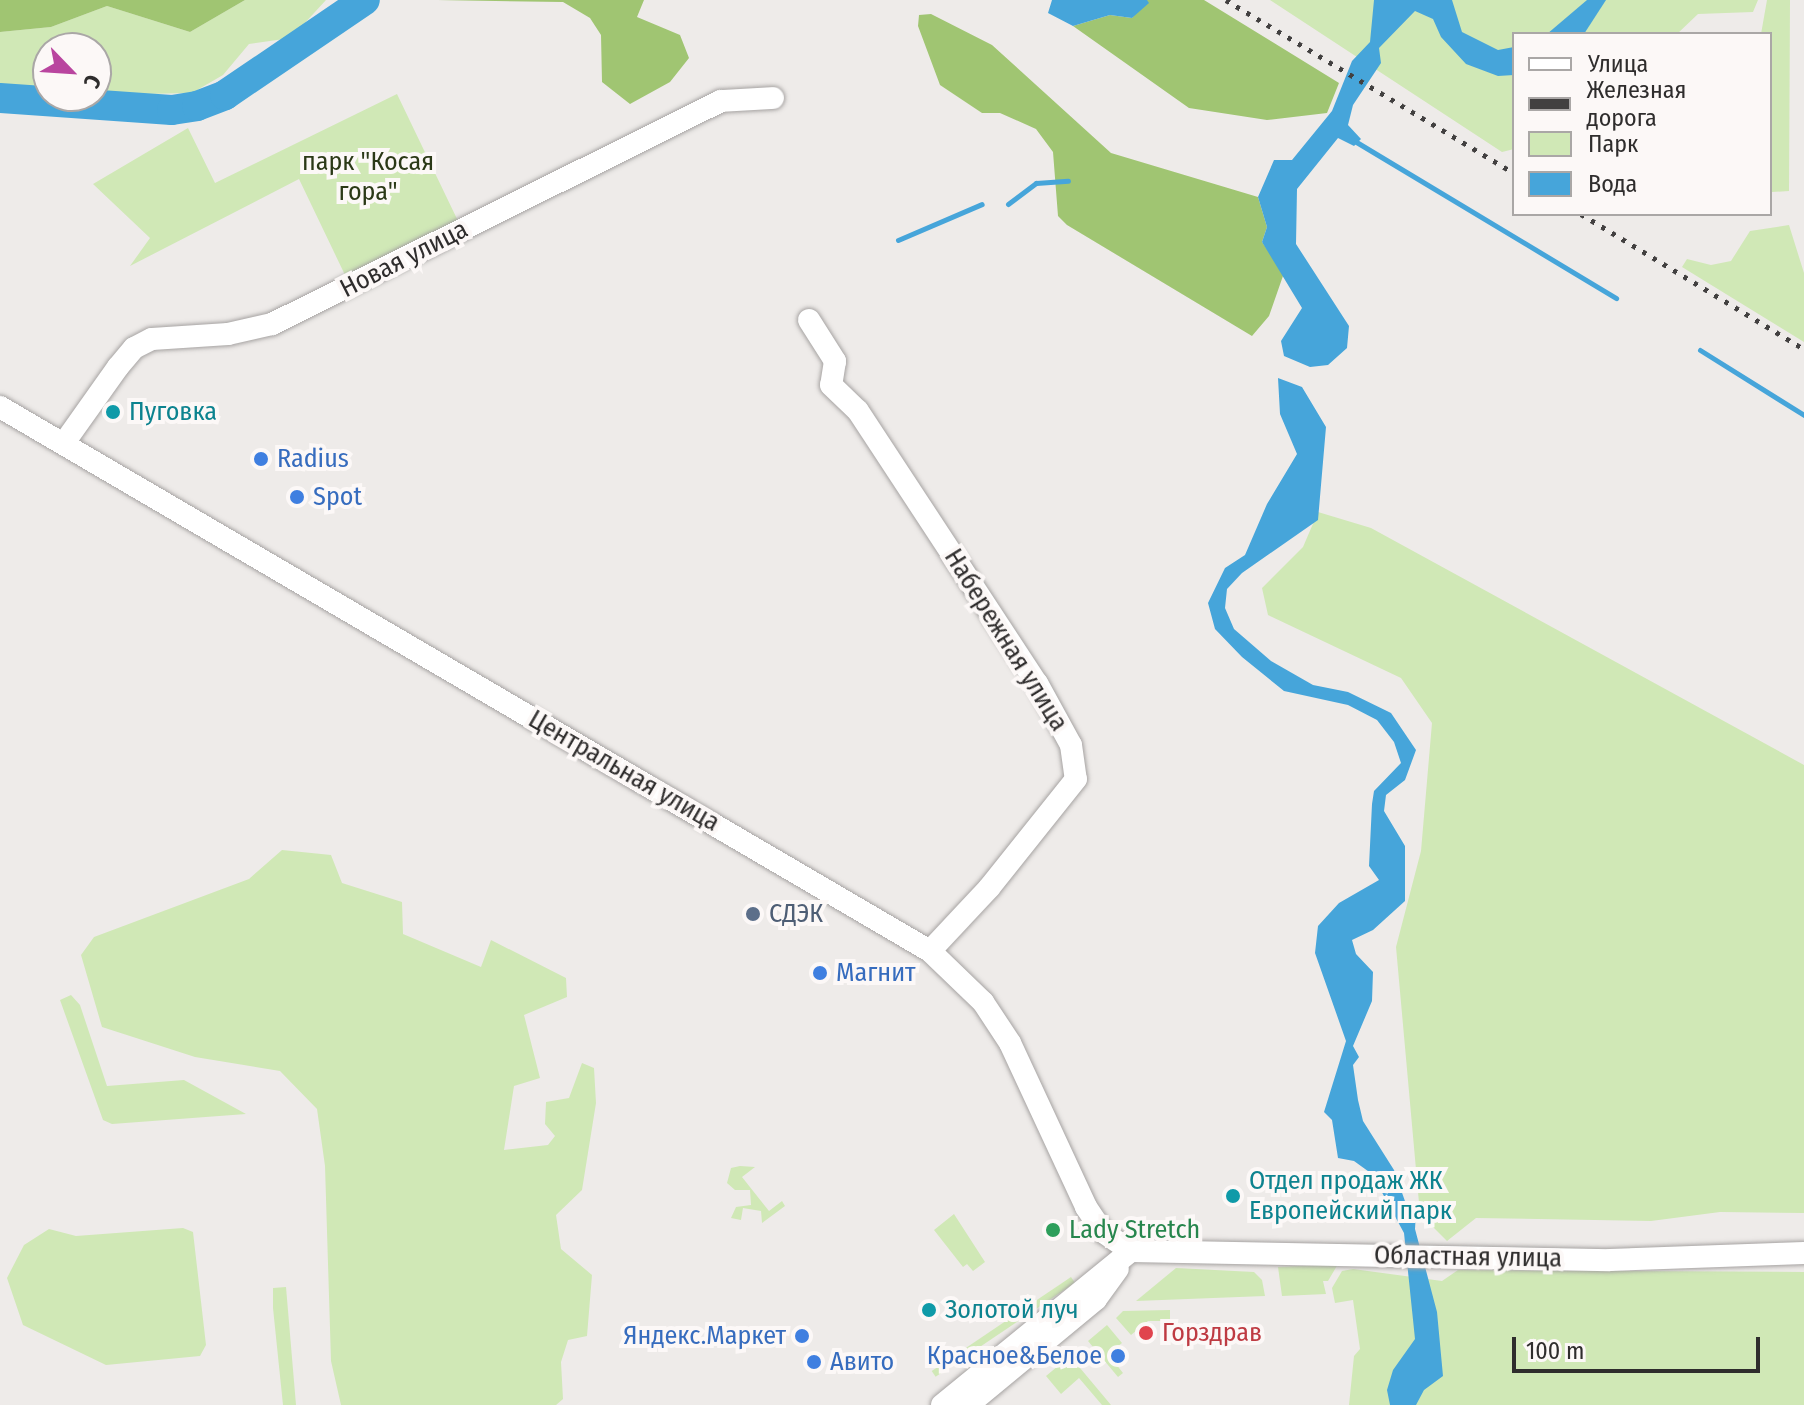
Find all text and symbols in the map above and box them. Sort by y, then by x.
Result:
north arrow [32,32,112,112]
legend [1512,32,1772,216]
text: Улица [1588,50,1648,78]
text: С [78,71,107,92]
text: Железная дорога [1587,76,1686,132]
text: Парк [1588,130,1638,158]
park label: парк "Косая гора" [302,146,434,208]
text: Вода [1588,170,1637,198]
street label: Новая улица [335,214,473,304]
place label: Пуговка [129,396,217,428]
marker: Пуговка [104,403,122,421]
place label: Radius [277,443,349,475]
marker: Radius [252,450,270,468]
place label: Spot [313,481,362,513]
marker: Spot [288,488,306,506]
street label: Набережная улица [937,543,1075,737]
street label: Центральная улица [523,704,725,838]
place label: СДЭК [769,898,823,930]
marker: СДЭК [744,905,762,923]
place label: Магнит [836,957,916,989]
marker: Магнит [811,964,829,982]
place label: Отдел продаж ЖК Европейский парк [1249,1165,1452,1226]
marker: Отдел продаж ЖК Европейский парк [1224,1187,1242,1205]
place label: Lady Stretch [1069,1214,1200,1246]
marker: Lady Stretch [1044,1221,1062,1239]
street label: Областная улица [1374,1240,1562,1274]
place label: Золотой луч [945,1294,1079,1326]
marker: Золотой луч [920,1301,938,1319]
place label: Горздрав [1162,1317,1262,1349]
place label: Яндекс.Маркет [623,1320,786,1352]
scale bar [1516,1321,1764,1371]
marker: Горздрав [1137,1324,1155,1342]
marker: Яндекс.Маркет [793,1327,811,1345]
text: 100 m [1526,1337,1584,1365]
place label: Красное&Белое [927,1340,1102,1372]
place label: Авито [830,1346,894,1378]
marker: Красное&Белое [1109,1347,1127,1365]
marker: Авито [805,1353,823,1371]

